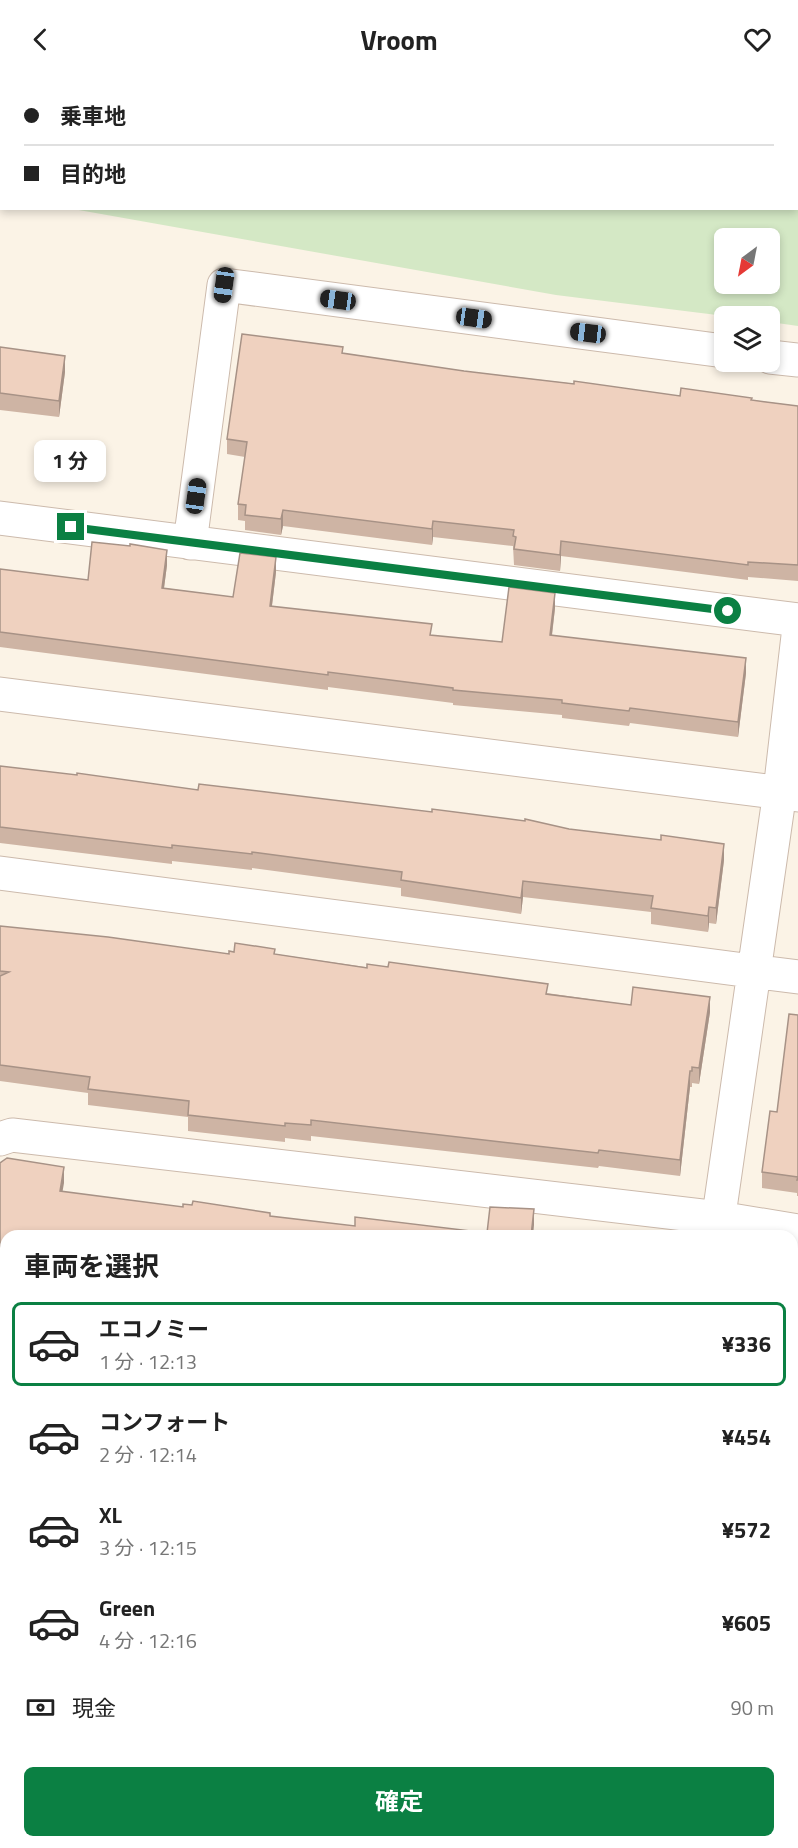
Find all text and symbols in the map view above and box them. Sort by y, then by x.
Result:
text: Vroom [360,19,438,60]
icon: back [24,23,57,56]
icon: heart [741,23,774,56]
text: 乗車地 [60,99,126,133]
text: 目的地 [60,157,126,191]
north arrow [714,228,780,294]
map controls [714,228,780,372]
car [213,266,235,304]
car [319,289,357,311]
button: layers [714,306,780,372]
car [455,307,493,329]
car [569,322,607,344]
callout: 1 分 [35,440,107,482]
text: 1 分 [52,445,88,476]
car [185,477,207,515]
route end [57,513,84,540]
route start [714,597,741,624]
text: 車両を選択 [24,1245,159,1286]
text: エコノミー [99,1312,209,1346]
icon: car [27,1317,81,1371]
text: ¥336 [722,1327,771,1361]
text: 1 分 · 12:13 [99,1346,197,1377]
text: コンフォート [99,1405,230,1439]
icon: car [27,1410,81,1464]
text: ¥454 [722,1420,771,1454]
text: 2 分 · 12:14 [99,1439,197,1470]
text: XL [99,1498,122,1532]
icon: car [27,1503,81,1557]
text: ¥572 [722,1513,771,1547]
text: 3 分 · 12:15 [99,1532,197,1563]
text: Green [99,1591,155,1625]
icon: car [27,1596,81,1650]
text: ¥605 [722,1606,771,1640]
text: 4 分 · 12:16 [99,1625,197,1656]
icon: cash [24,1691,57,1724]
text: 現金 [72,1691,116,1725]
text: 90 m [730,1692,774,1723]
button: 確定 [24,1767,774,1836]

